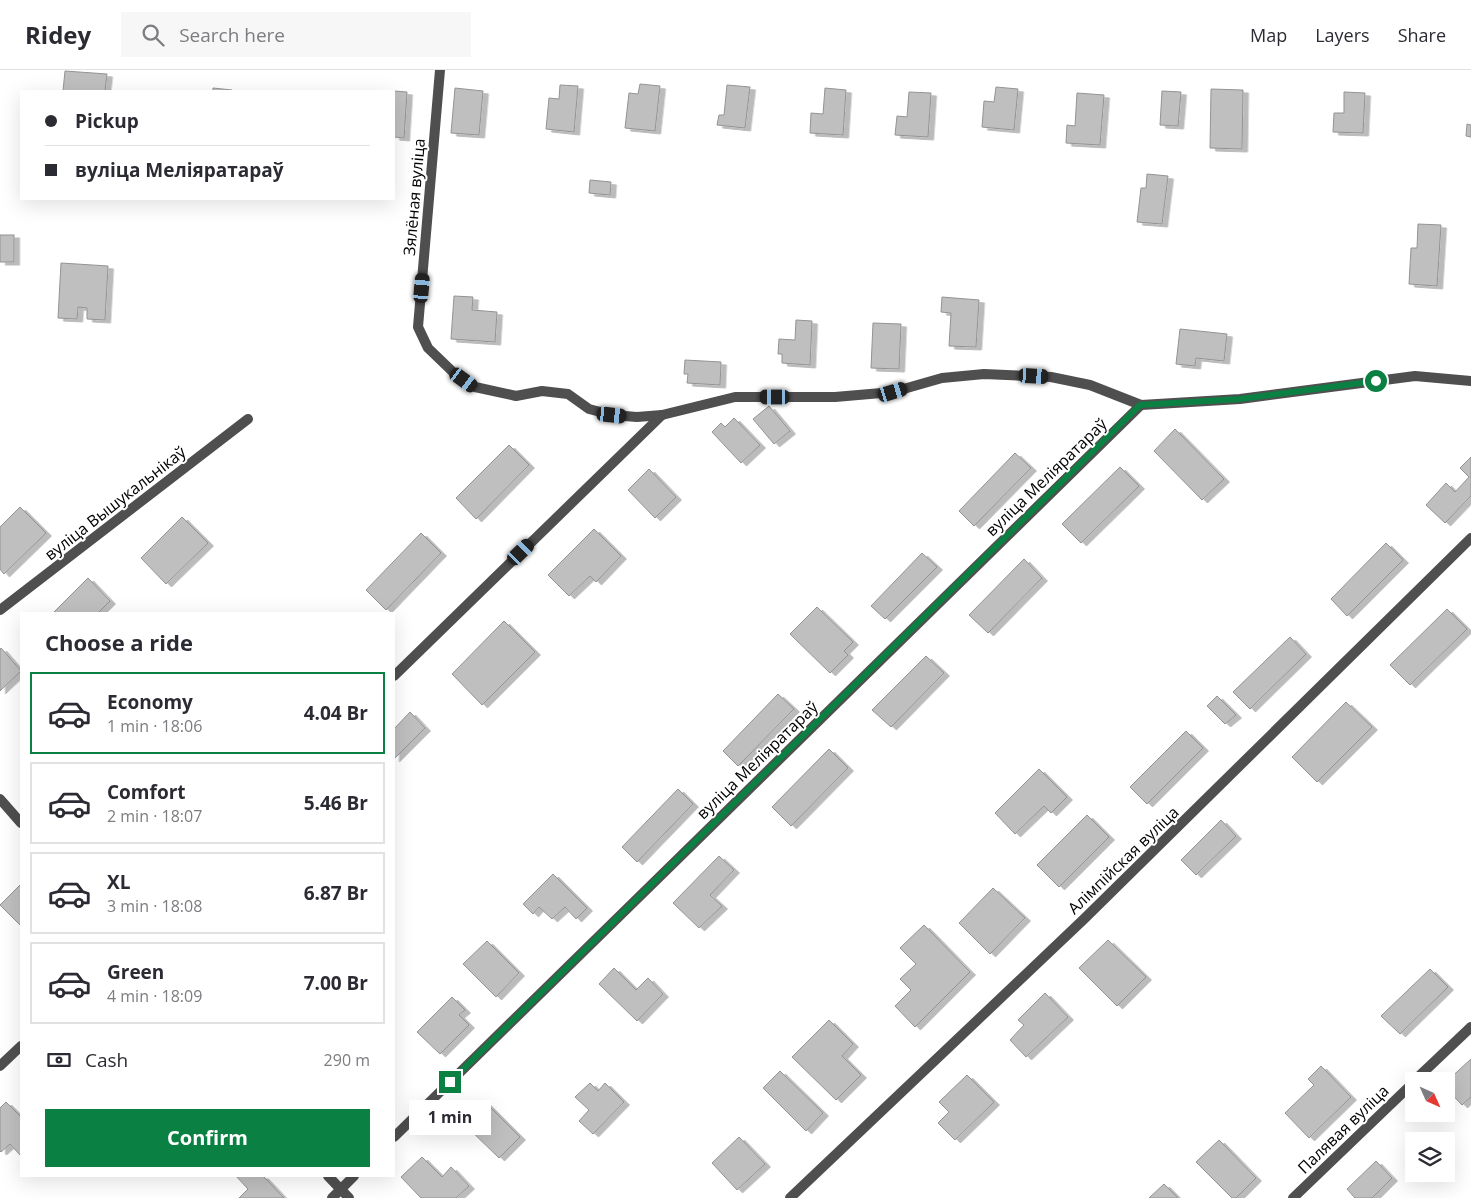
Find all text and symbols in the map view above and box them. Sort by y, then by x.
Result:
search box [121,12,471,57]
text: Ridey [25,18,91,51]
icon: search [139,21,167,49]
text: Search here [179,22,285,48]
text: Map [1250,23,1287,47]
text: Layers [1315,23,1370,47]
text: Share [1398,23,1446,47]
text: Pickup [75,108,139,134]
street label: Зялёная вуліца [398,137,430,257]
text: вуліца Меліяратараў [75,157,284,183]
car [413,272,430,304]
car [447,365,480,395]
car [1018,368,1049,384]
route start [1365,370,1387,392]
car [876,380,909,404]
car [760,390,790,405]
car [596,406,627,424]
street label: вуліца Меліяратараў [981,413,1112,541]
street label: вуліца Вышукальнікаў [40,440,191,565]
car [504,536,537,568]
text: Choose a ride [45,627,193,657]
text: Economy [107,689,193,715]
icon: car [47,691,92,736]
street label: вуліца Меліяратараў [692,696,823,824]
text: 4.04 Br [304,700,368,726]
text: 1 min · 18:06 [107,715,202,737]
text: Comfort [107,779,186,805]
icon: car [47,781,92,826]
text: 5.46 Br [304,790,368,816]
street label: Алімпійская вуліца [1063,801,1183,919]
text: 2 min · 18:07 [107,805,202,827]
text: XL [107,869,130,895]
icon: car [47,871,92,916]
text: 6.87 Br [304,880,368,906]
text: 3 min · 18:08 [107,895,202,917]
text: Green [107,959,164,985]
icon: car [47,961,92,1006]
text: 7.00 Br [304,970,368,996]
text: 4 min · 18:09 [107,985,202,1007]
icon: cash [45,1046,73,1074]
text: Cash [85,1047,128,1073]
text: 290 m [324,1049,370,1071]
route end [439,1071,461,1093]
north arrow [1405,1072,1455,1122]
map controls [1405,1072,1455,1182]
street label: Палявая вуліца [1293,1080,1393,1178]
callout: 1 min [409,1100,491,1134]
text: 1 min [428,1106,472,1128]
button: Confirm [45,1109,370,1167]
button: layers [1405,1132,1455,1182]

